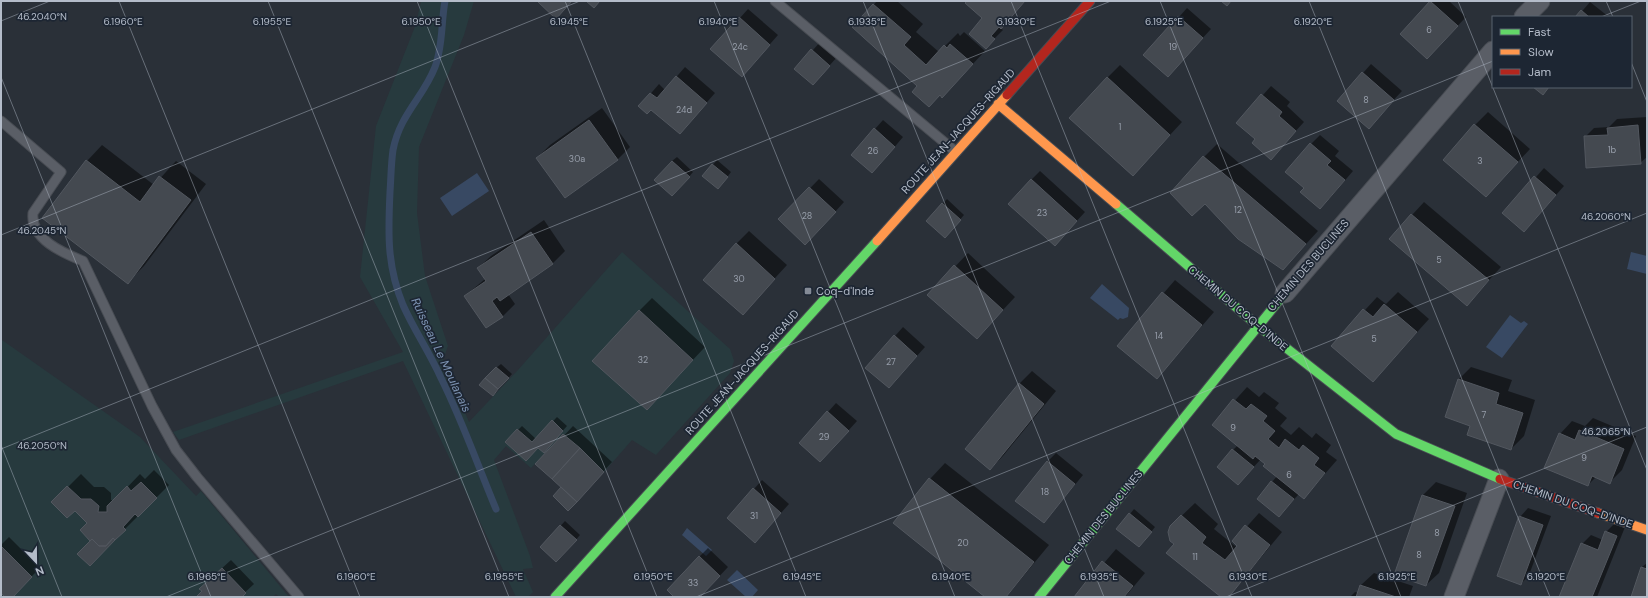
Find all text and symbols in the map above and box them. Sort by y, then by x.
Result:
text: 46.2040°N [17,10,67,23]
text: 6.1960°E [103,15,143,28]
text: 6.1955°E [253,15,292,28]
text: 6.1950°E [401,15,441,28]
text: 6.1945°E [550,15,588,28]
text: 6.1940°E [698,15,738,28]
text: 6.1935°E [848,15,886,28]
text: 6.1930°E [997,15,1036,28]
text: 6.1925°E [1145,15,1183,28]
text: 6.1920°E [1294,15,1333,28]
legend [1492,16,1632,88]
house number: 6 [1426,24,1432,36]
text: Fast [1528,24,1551,40]
house number: 24c [732,41,748,53]
house number: 19 [1169,41,1178,53]
text: Slow [1528,44,1554,60]
text: Jam [1528,64,1551,80]
street label: ROUTE JEAN-JACQUES-RIGAUD [898,65,1018,196]
house number: 8 [1363,94,1369,106]
house number: 24d [676,104,692,116]
house number: 1 [1119,121,1122,133]
house number: 1b [1608,144,1617,156]
house number: 26 [868,145,879,157]
house number: 30a [569,153,585,165]
house number: 3 [1477,155,1483,167]
house number: 12 [1234,204,1242,216]
house number: 23 [1037,207,1047,219]
house number: 28 [802,210,812,222]
text: 46.2060°N [1581,210,1631,223]
street label: CHEMIN DES BUCLINES [1264,216,1352,314]
text: 46.2045°N [18,224,67,237]
house number: 5 [1436,254,1442,266]
street label: CHEMIN DU COQ-D'INDE [1185,262,1291,354]
house number: 30 [733,273,745,285]
place label: Coq-d'Inde [816,284,874,298]
marker: Coq-d'Inde [803,286,813,296]
water label: Ruisseau Le Moulanais [407,295,475,415]
street label: ROUTE JEAN-JACQUES-RIGAUD [682,306,802,437]
house number: 14 [1155,330,1164,342]
house number: 5 [1371,333,1377,345]
house number: 32 [638,354,648,366]
house number: 27 [886,356,896,368]
house number: 7 [1482,409,1487,421]
house number: 9 [1230,422,1236,434]
text: 46.2065°N [1582,425,1631,438]
house number: 29 [819,431,830,443]
text: 46.2050°N [17,439,67,452]
house number: 9 [1581,452,1587,464]
street label: CHEMIN DES BUCLINES [1061,467,1145,567]
house number: 6 [1286,469,1292,481]
street label: CHEMIN DU COQ-D'INDE [1511,477,1635,531]
house number: 18 [1041,486,1049,498]
house number: 31 [750,510,758,522]
house number: 8 [1434,527,1440,539]
house number: 20 [957,537,969,549]
north arrow [16,542,56,582]
house number: 8 [1416,549,1422,561]
house number: 11 [1192,551,1198,563]
text: N [33,563,46,579]
text: 6.1965°E [188,570,226,583]
text: 6.1960°E [336,570,376,583]
text: 6.1955°E [485,570,524,583]
text: 6.1950°E [633,570,673,583]
text: 6.1945°E [783,570,821,583]
text: 6.1940°E [931,570,971,583]
text: 6.1935°E [1080,570,1118,583]
text: 6.1930°E [1229,570,1268,583]
text: 6.1925°E [1378,570,1416,583]
text: 6.1920°E [1527,570,1566,583]
house number: 33 [688,577,698,589]

